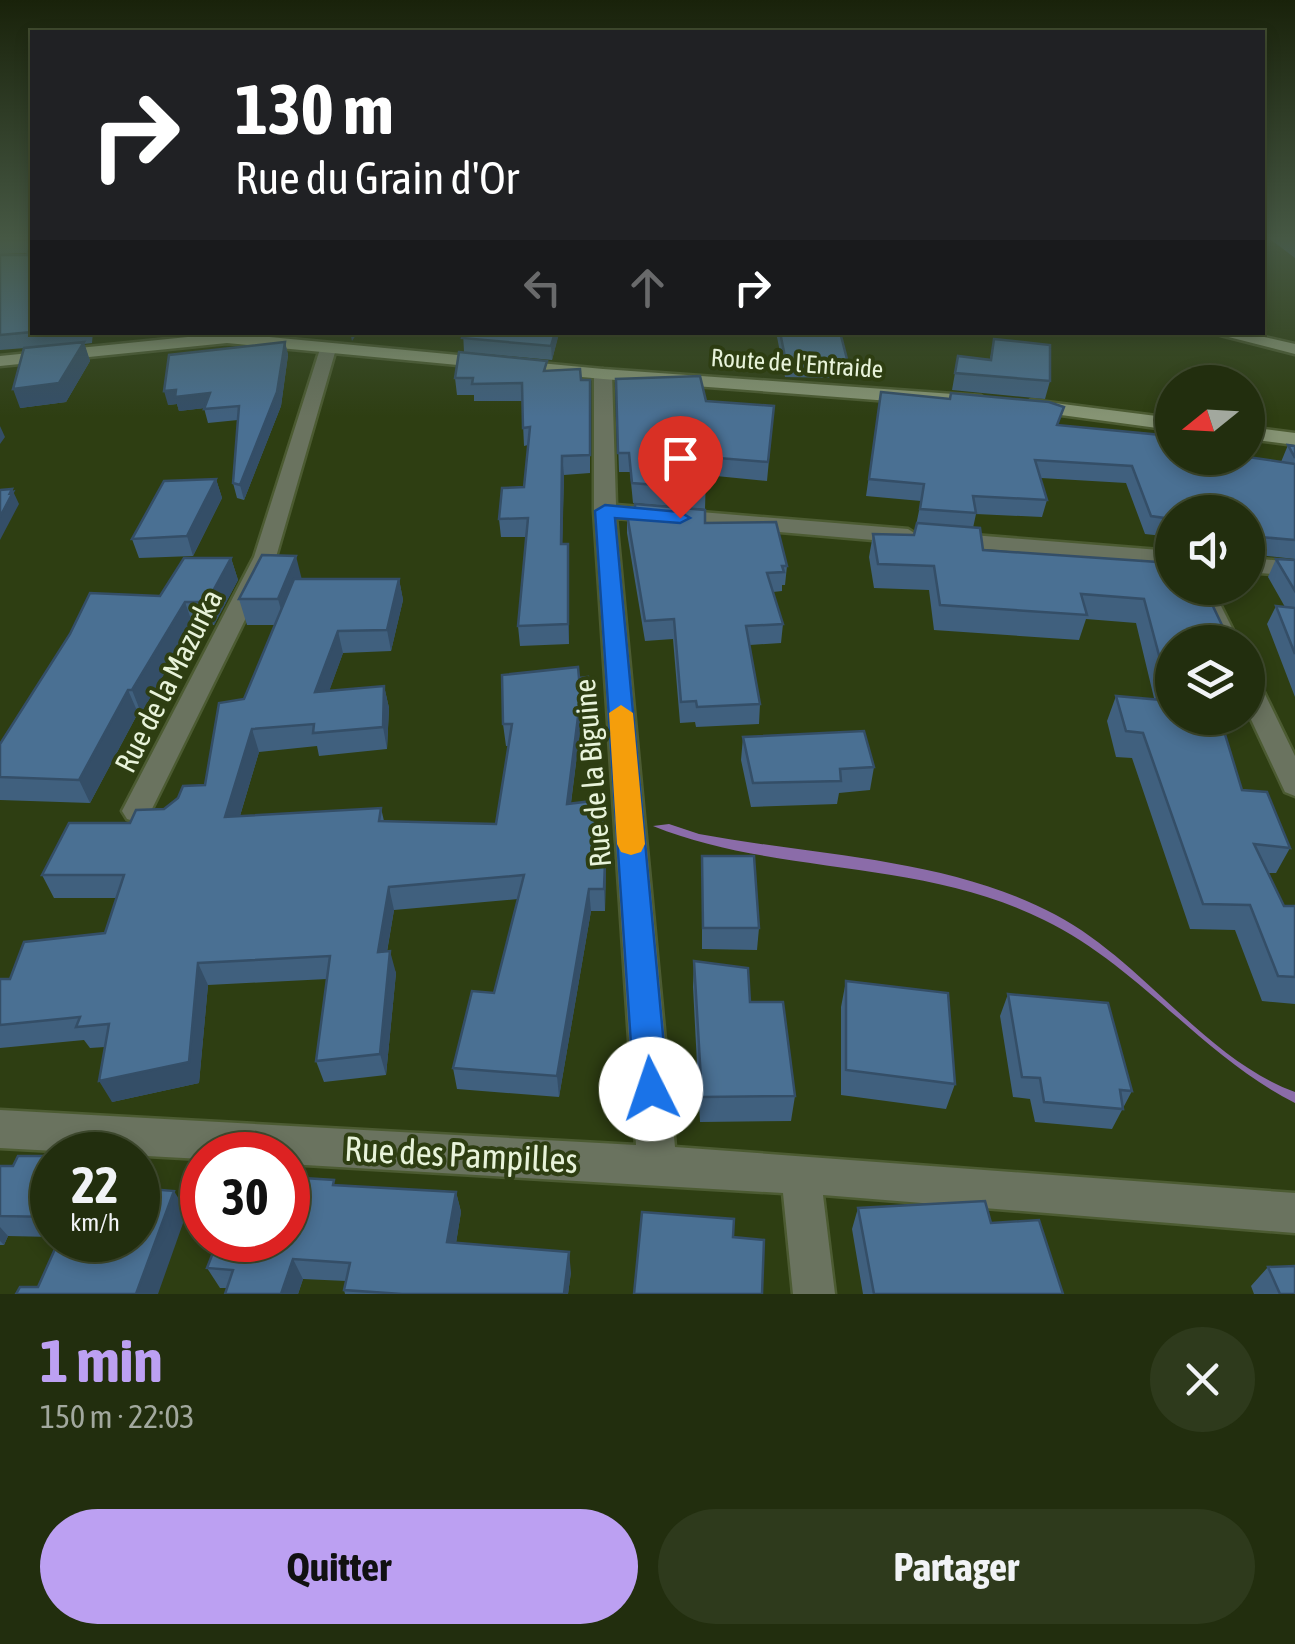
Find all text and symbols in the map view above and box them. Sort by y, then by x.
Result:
text: 130 m [235,69,394,149]
icon: right [70,70,200,200]
text: Rue du Grain d'Or [235,152,519,204]
icon: left [515,260,570,315]
icon: ahead [620,260,675,315]
icon: right [725,260,780,315]
street label: Route de l'Entraide [710,343,884,383]
north arrow [1155,365,1265,475]
map controls [1155,365,1265,735]
pin [638,416,723,519]
icon: arrive [653,431,708,486]
button: sound [1155,495,1265,605]
street label: Rue de la Mazurka [107,583,229,778]
button: layers [1155,625,1265,735]
street label: Rue de la Biguine [567,678,617,869]
position arrow [599,1037,703,1141]
street label: Rue des Pampilles [343,1128,579,1180]
speed limit sign: 30 [180,1132,310,1262]
text: 22 [71,1156,118,1214]
text: km/h [70,1208,120,1236]
text: 1 min [40,1326,163,1395]
button: close [1150,1327,1255,1432]
text: 150 m · 22:03 [40,1398,195,1435]
button: Quitter [40,1509,638,1624]
button: Partager [658,1509,1255,1624]

